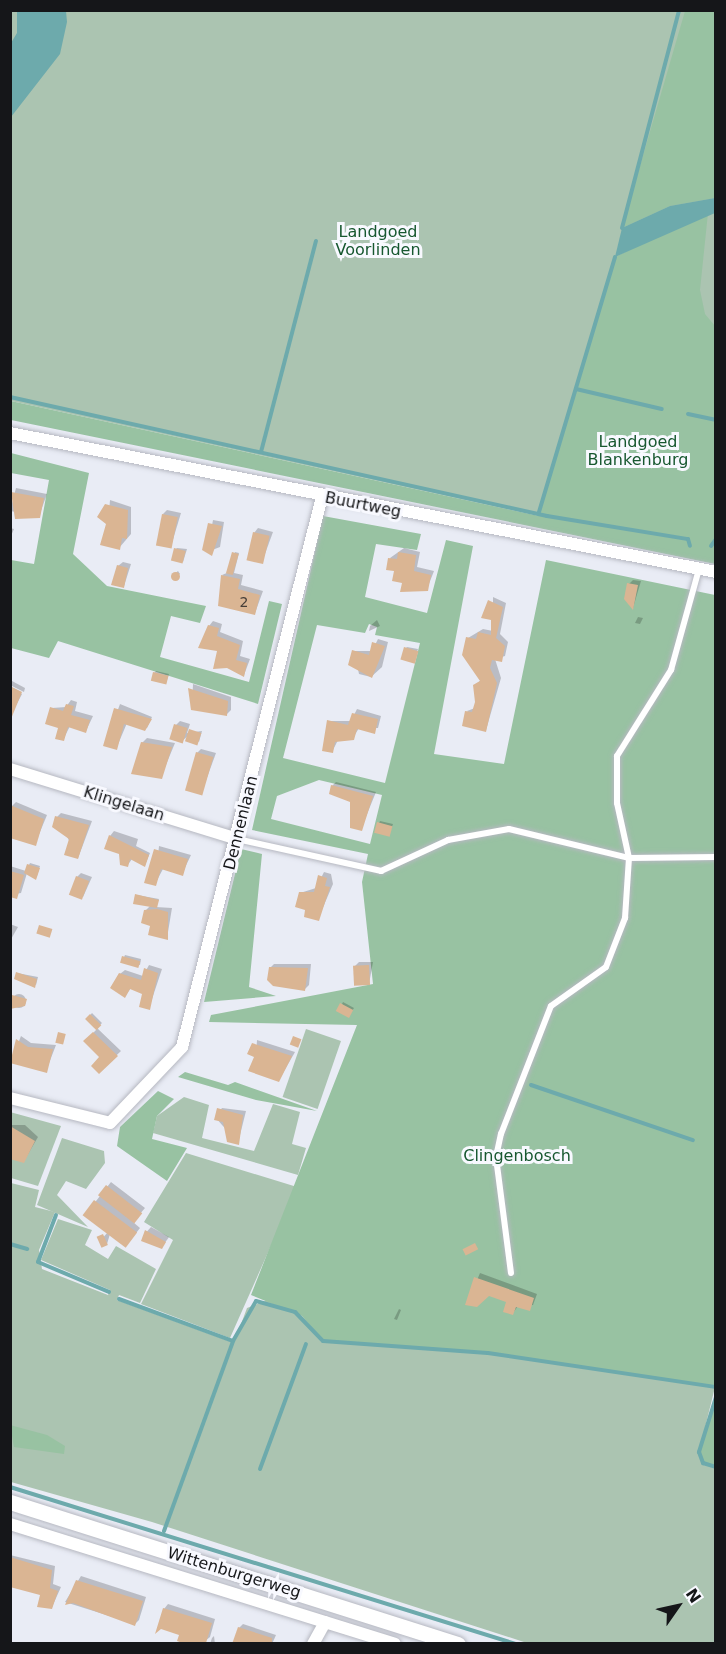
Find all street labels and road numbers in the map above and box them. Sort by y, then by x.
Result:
street label: Buurtweg [323,488,403,522]
street label: Dennenlaan [220,774,262,872]
street label: Klingelaan [81,783,167,825]
street label: Wittenburgerweg [165,1544,303,1602]

